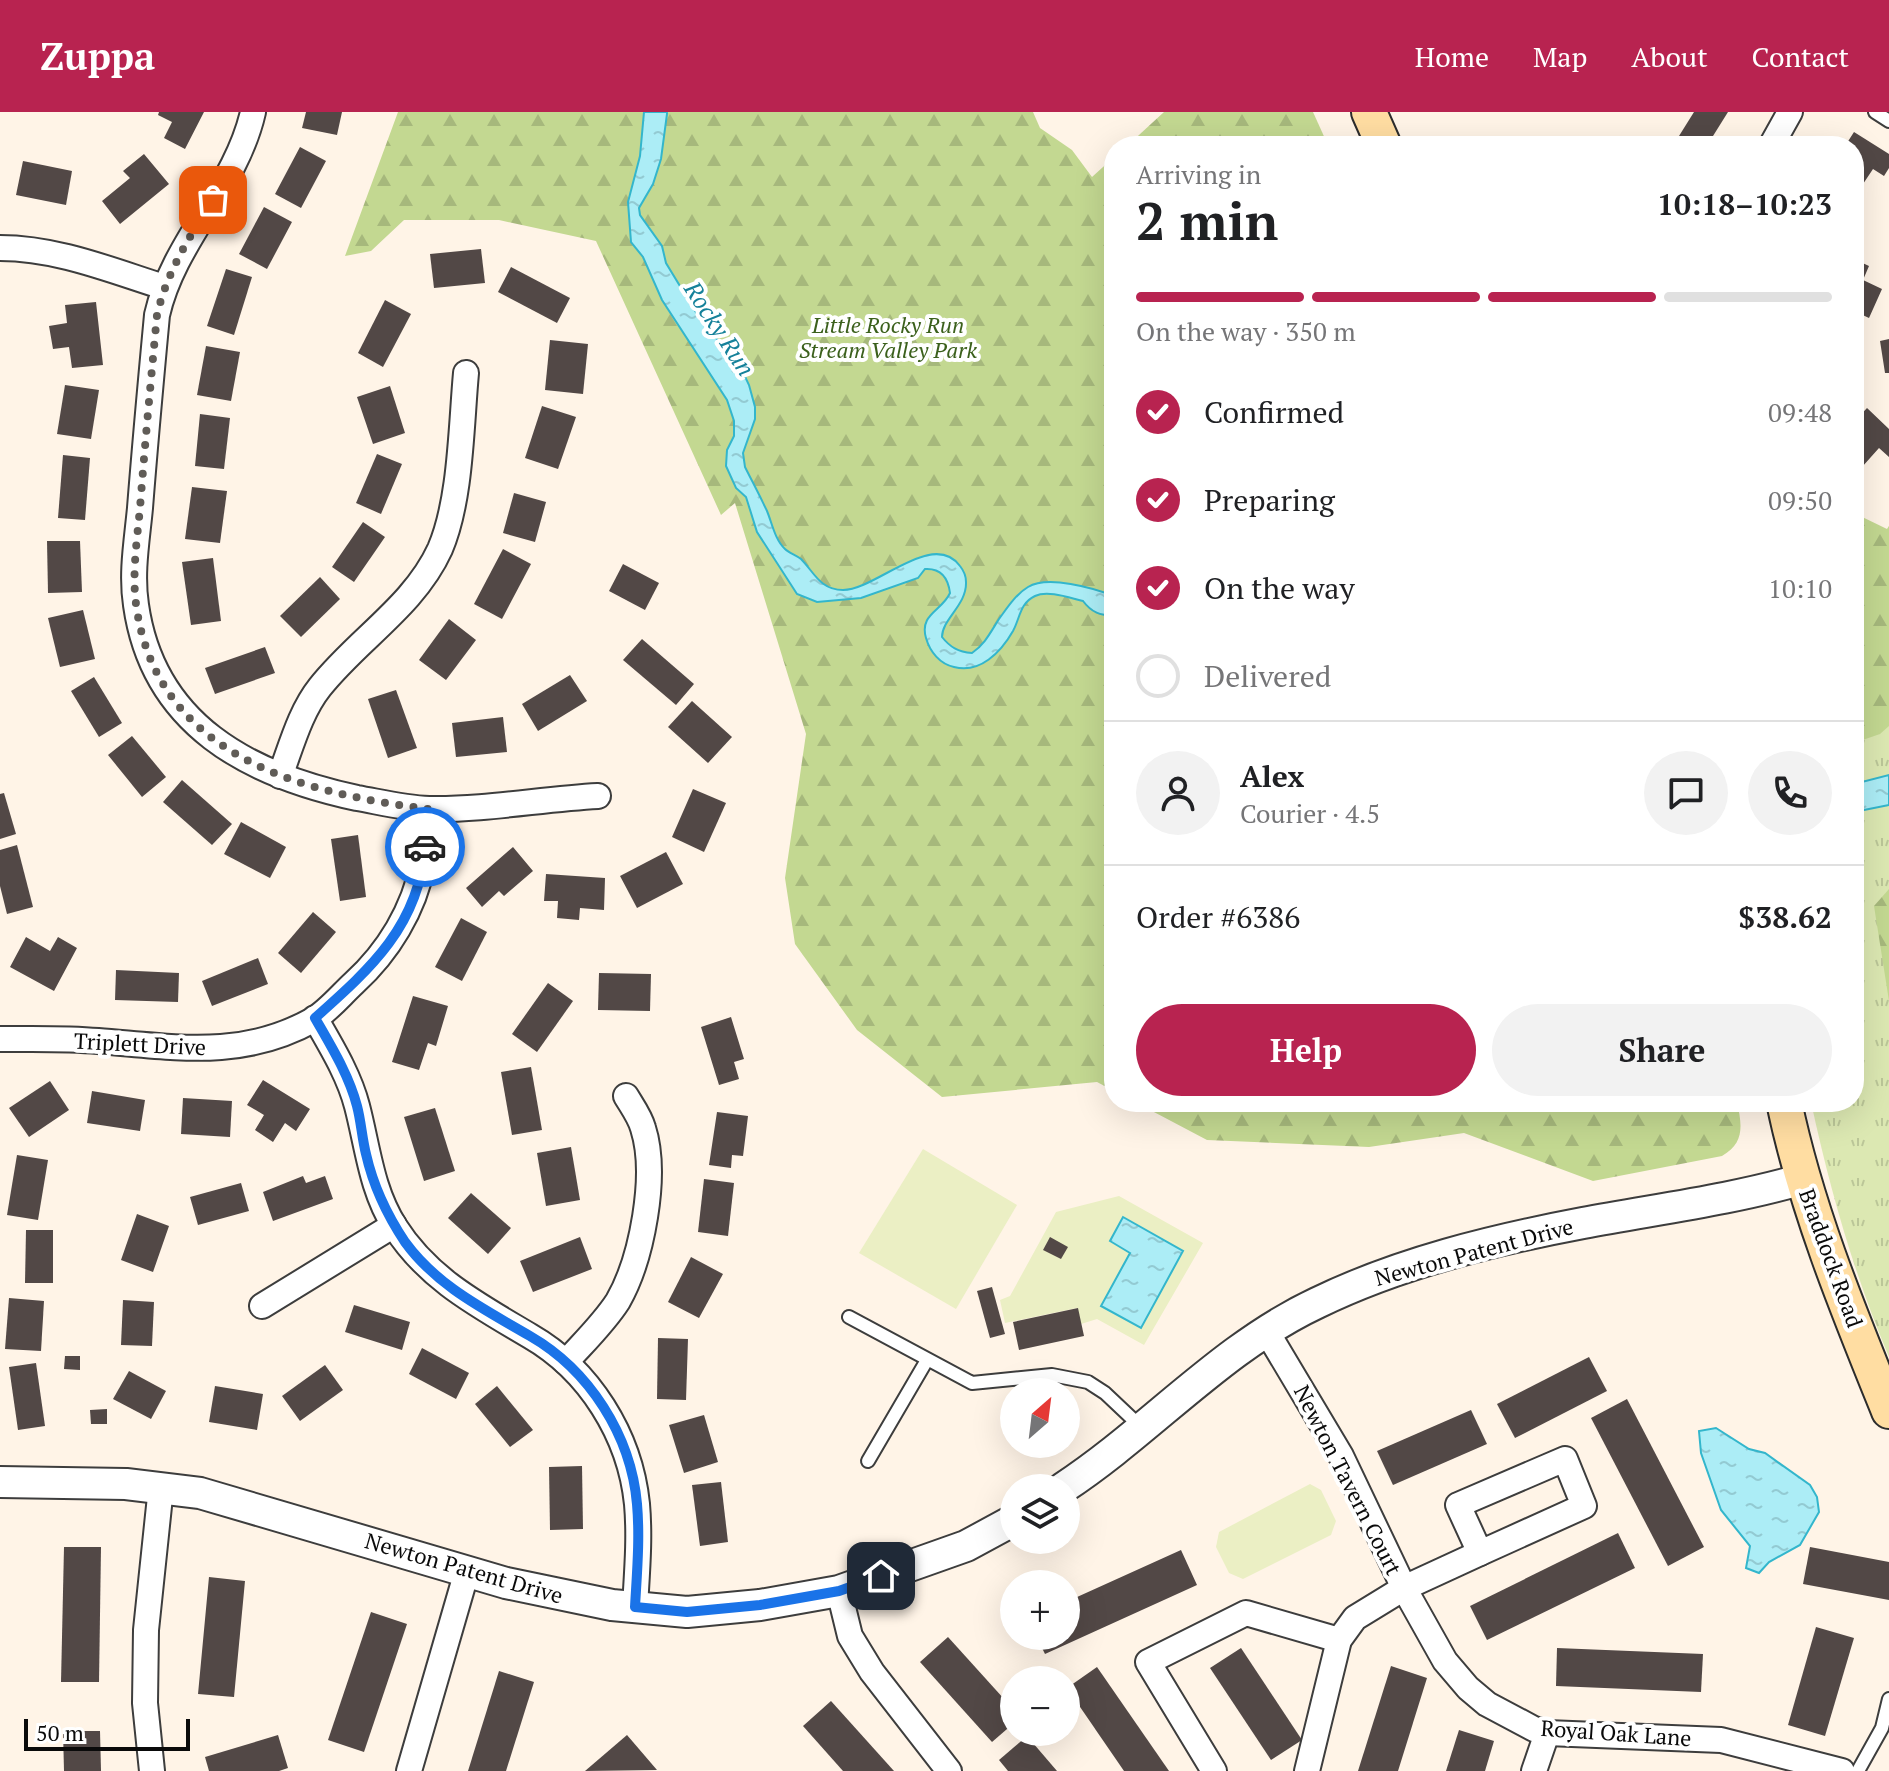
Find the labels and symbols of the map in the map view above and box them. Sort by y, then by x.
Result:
pin [179,166,247,234]
water label: Rocky Run [677,274,762,382]
park label: Little Rocky Run Stream Valley Park [799,310,977,364]
courier [385,807,465,887]
street label: Triplett Drive [73,1026,207,1061]
street label: Braddock Road [1793,1184,1870,1331]
street label: Newton Patent Drive [1371,1211,1576,1292]
north arrow [1000,1378,1080,1458]
street label: Newton Tavern Court [1288,1380,1409,1580]
street label: Newton Patent Drive [362,1525,566,1610]
pin [847,1542,915,1610]
street label: Royal Oak Lane [1540,1713,1692,1752]
scale bar [24,1715,190,1751]

